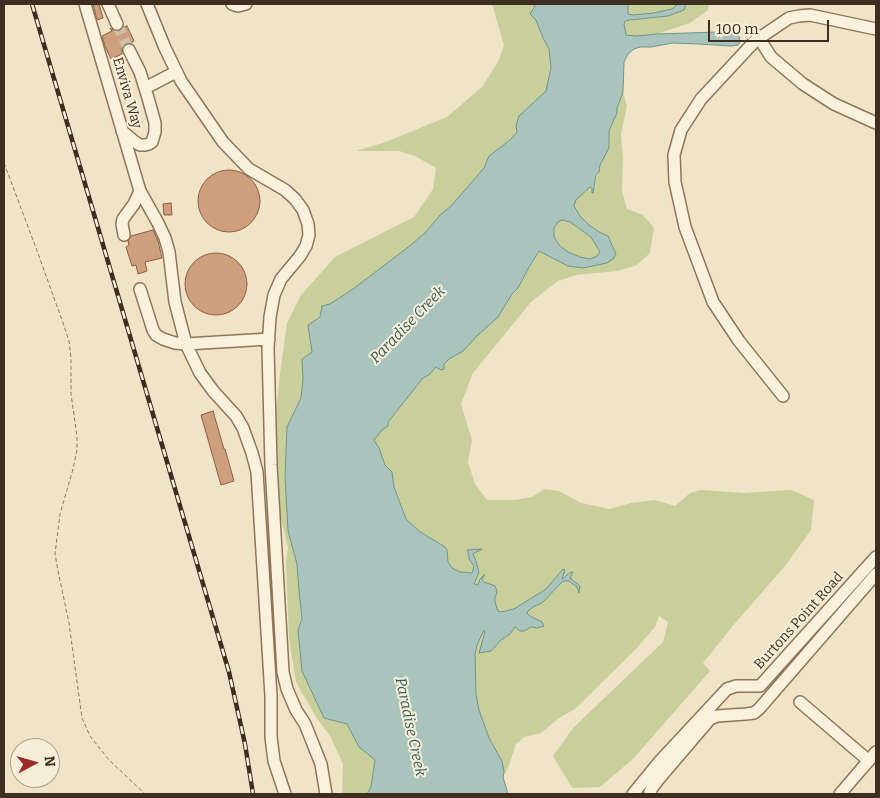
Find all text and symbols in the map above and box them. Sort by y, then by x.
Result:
scale bar [710,10,831,42]
text: 100 m [716,20,759,38]
street label: Enviva Way [109,55,145,131]
water label: Paradise Creek [367,283,449,367]
street label: Burtons Point Road [751,569,847,673]
water label: Paradise Creek [391,676,429,778]
north arrow [10,738,60,788]
text: N [40,755,58,768]

